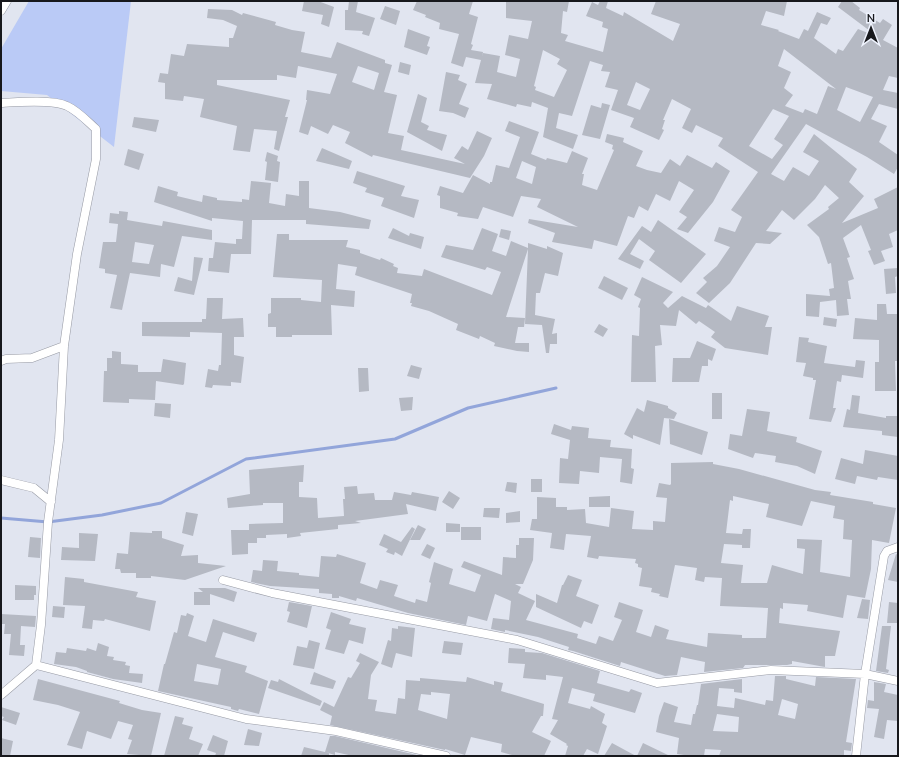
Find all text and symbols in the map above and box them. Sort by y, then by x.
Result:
north arrow [851,8,891,48]
text: N [867,11,875,25]

